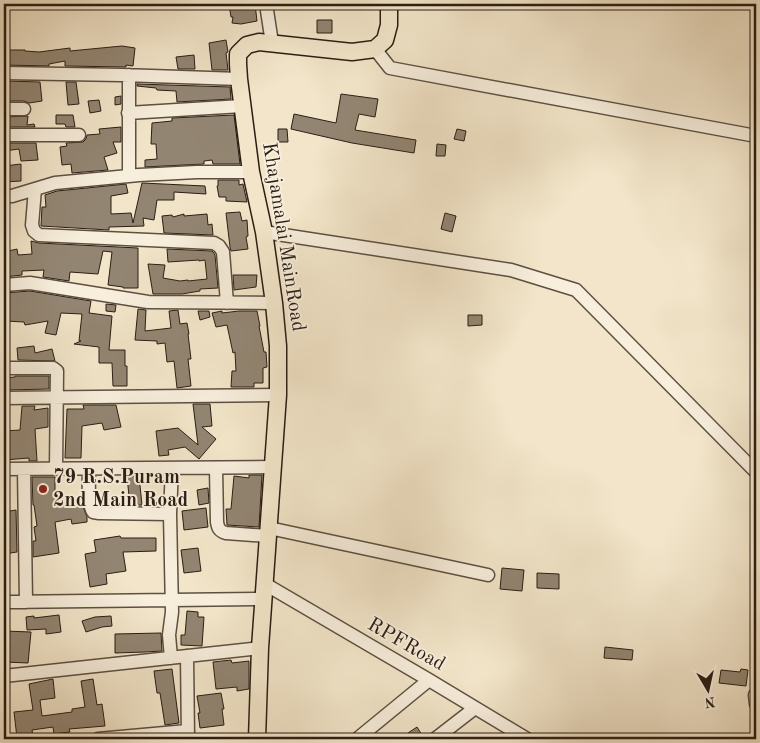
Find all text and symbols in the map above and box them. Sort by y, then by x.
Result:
street label: Khajamalai MainRoad [258,141,308,333]
place label: 79 R.S.Puram 2nd Main Road [53,468,189,511]
marker: 79 R.S.Puram 2nd Main Road [37,483,49,495]
street label: RPFRoad [364,615,448,675]
north arrow [682,666,732,716]
text: N [703,694,716,710]

